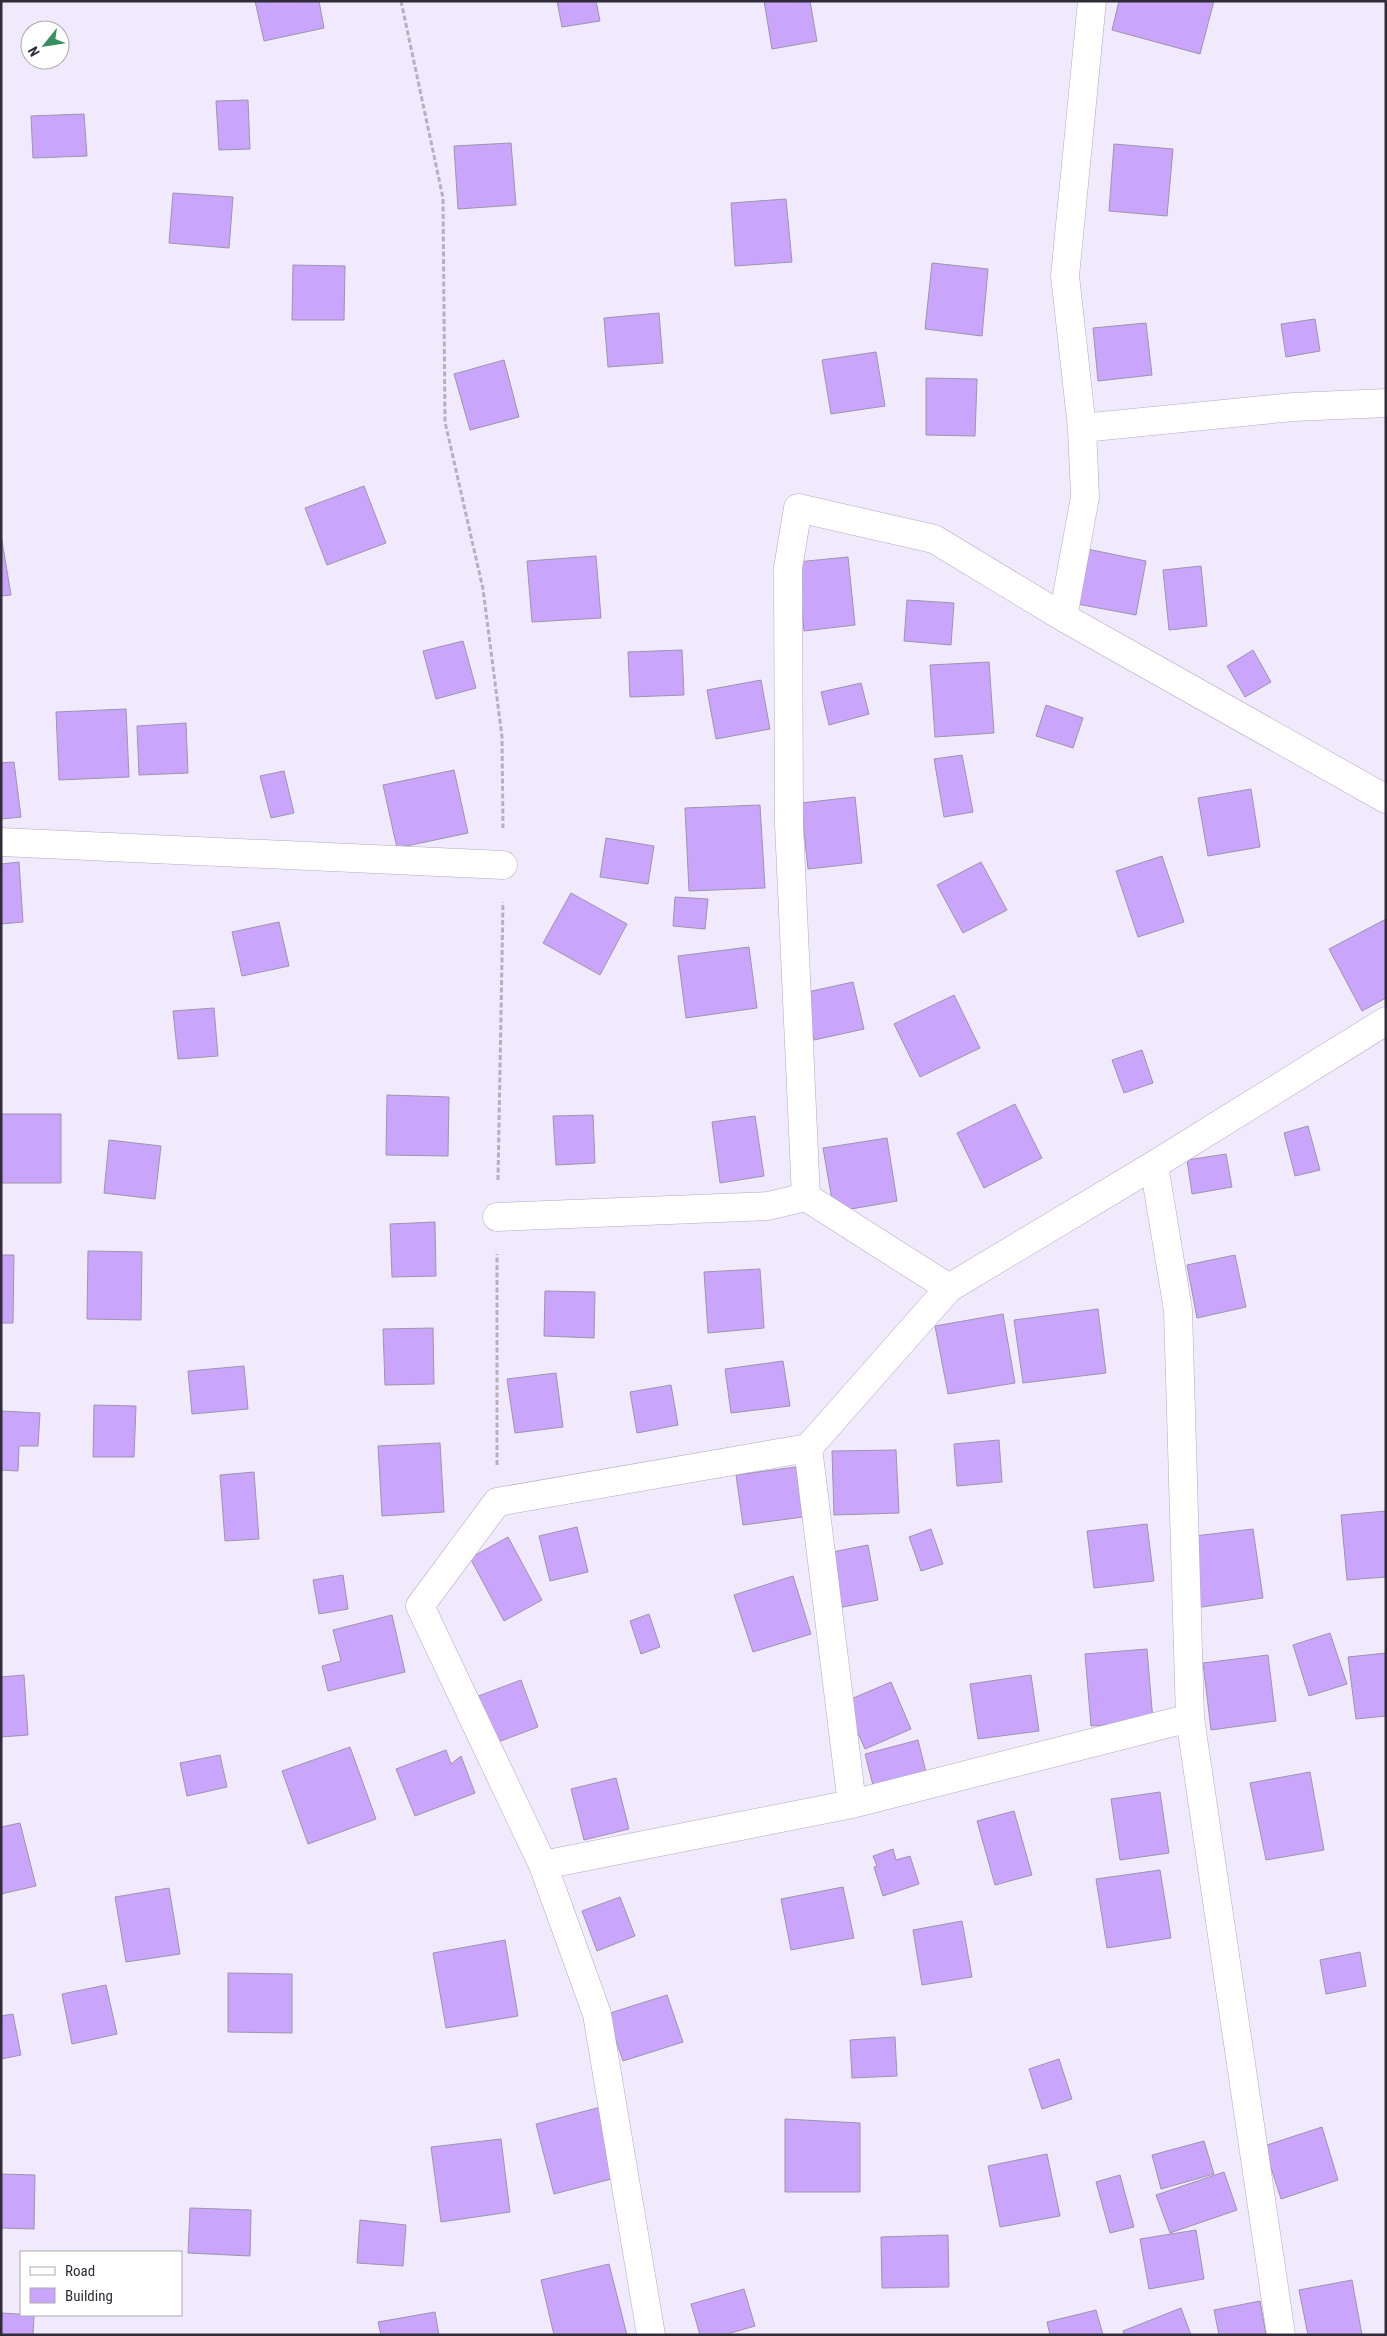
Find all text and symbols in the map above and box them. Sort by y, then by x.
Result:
north arrow [20,20,70,70]
text: N [25,44,43,59]
legend [20,2251,182,2316]
text: Road [65,2262,95,2280]
text: Building [65,2287,113,2305]

